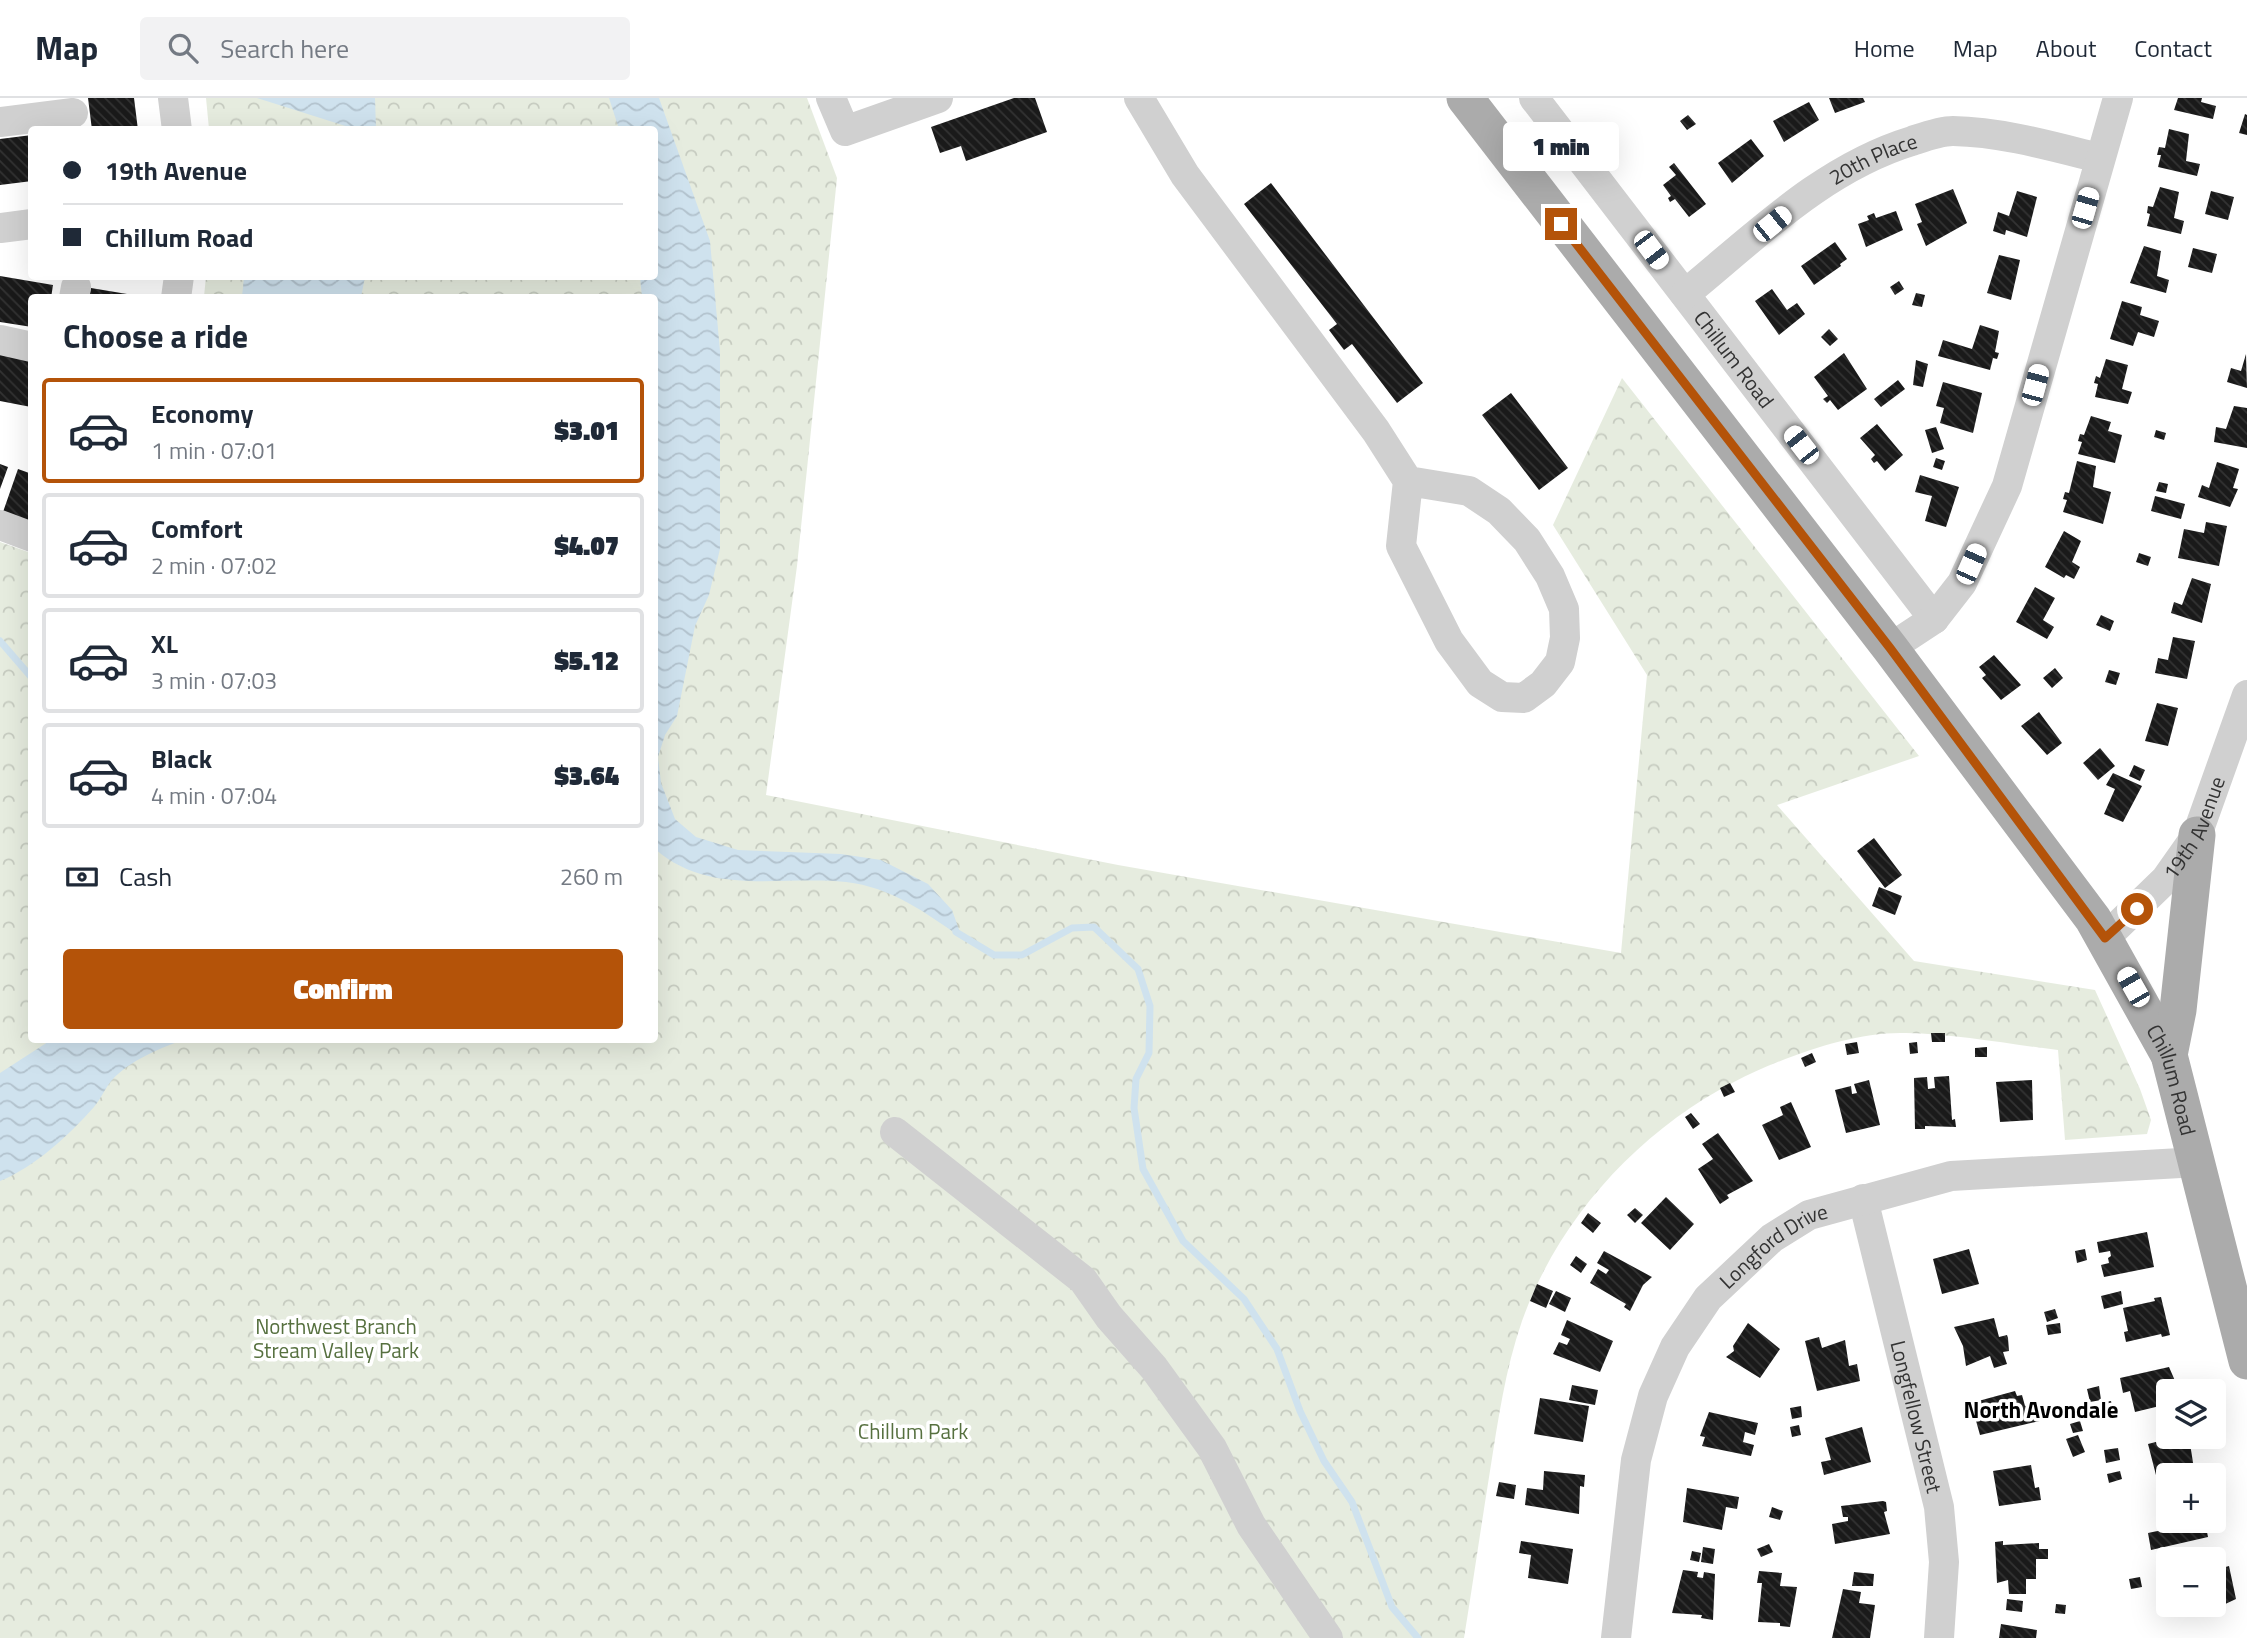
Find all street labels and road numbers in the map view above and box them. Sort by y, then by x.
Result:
street label: 20th Place [1822,124,1921,193]
street label: Chillum Road [1686,303,1782,415]
street label: 19th Avenue [2155,772,2233,886]
street label: Chillum Road [2139,1018,2205,1139]
street label: Longford Drive [1712,1195,1831,1296]
street label: Longfellow Street [1882,1337,1951,1497]

